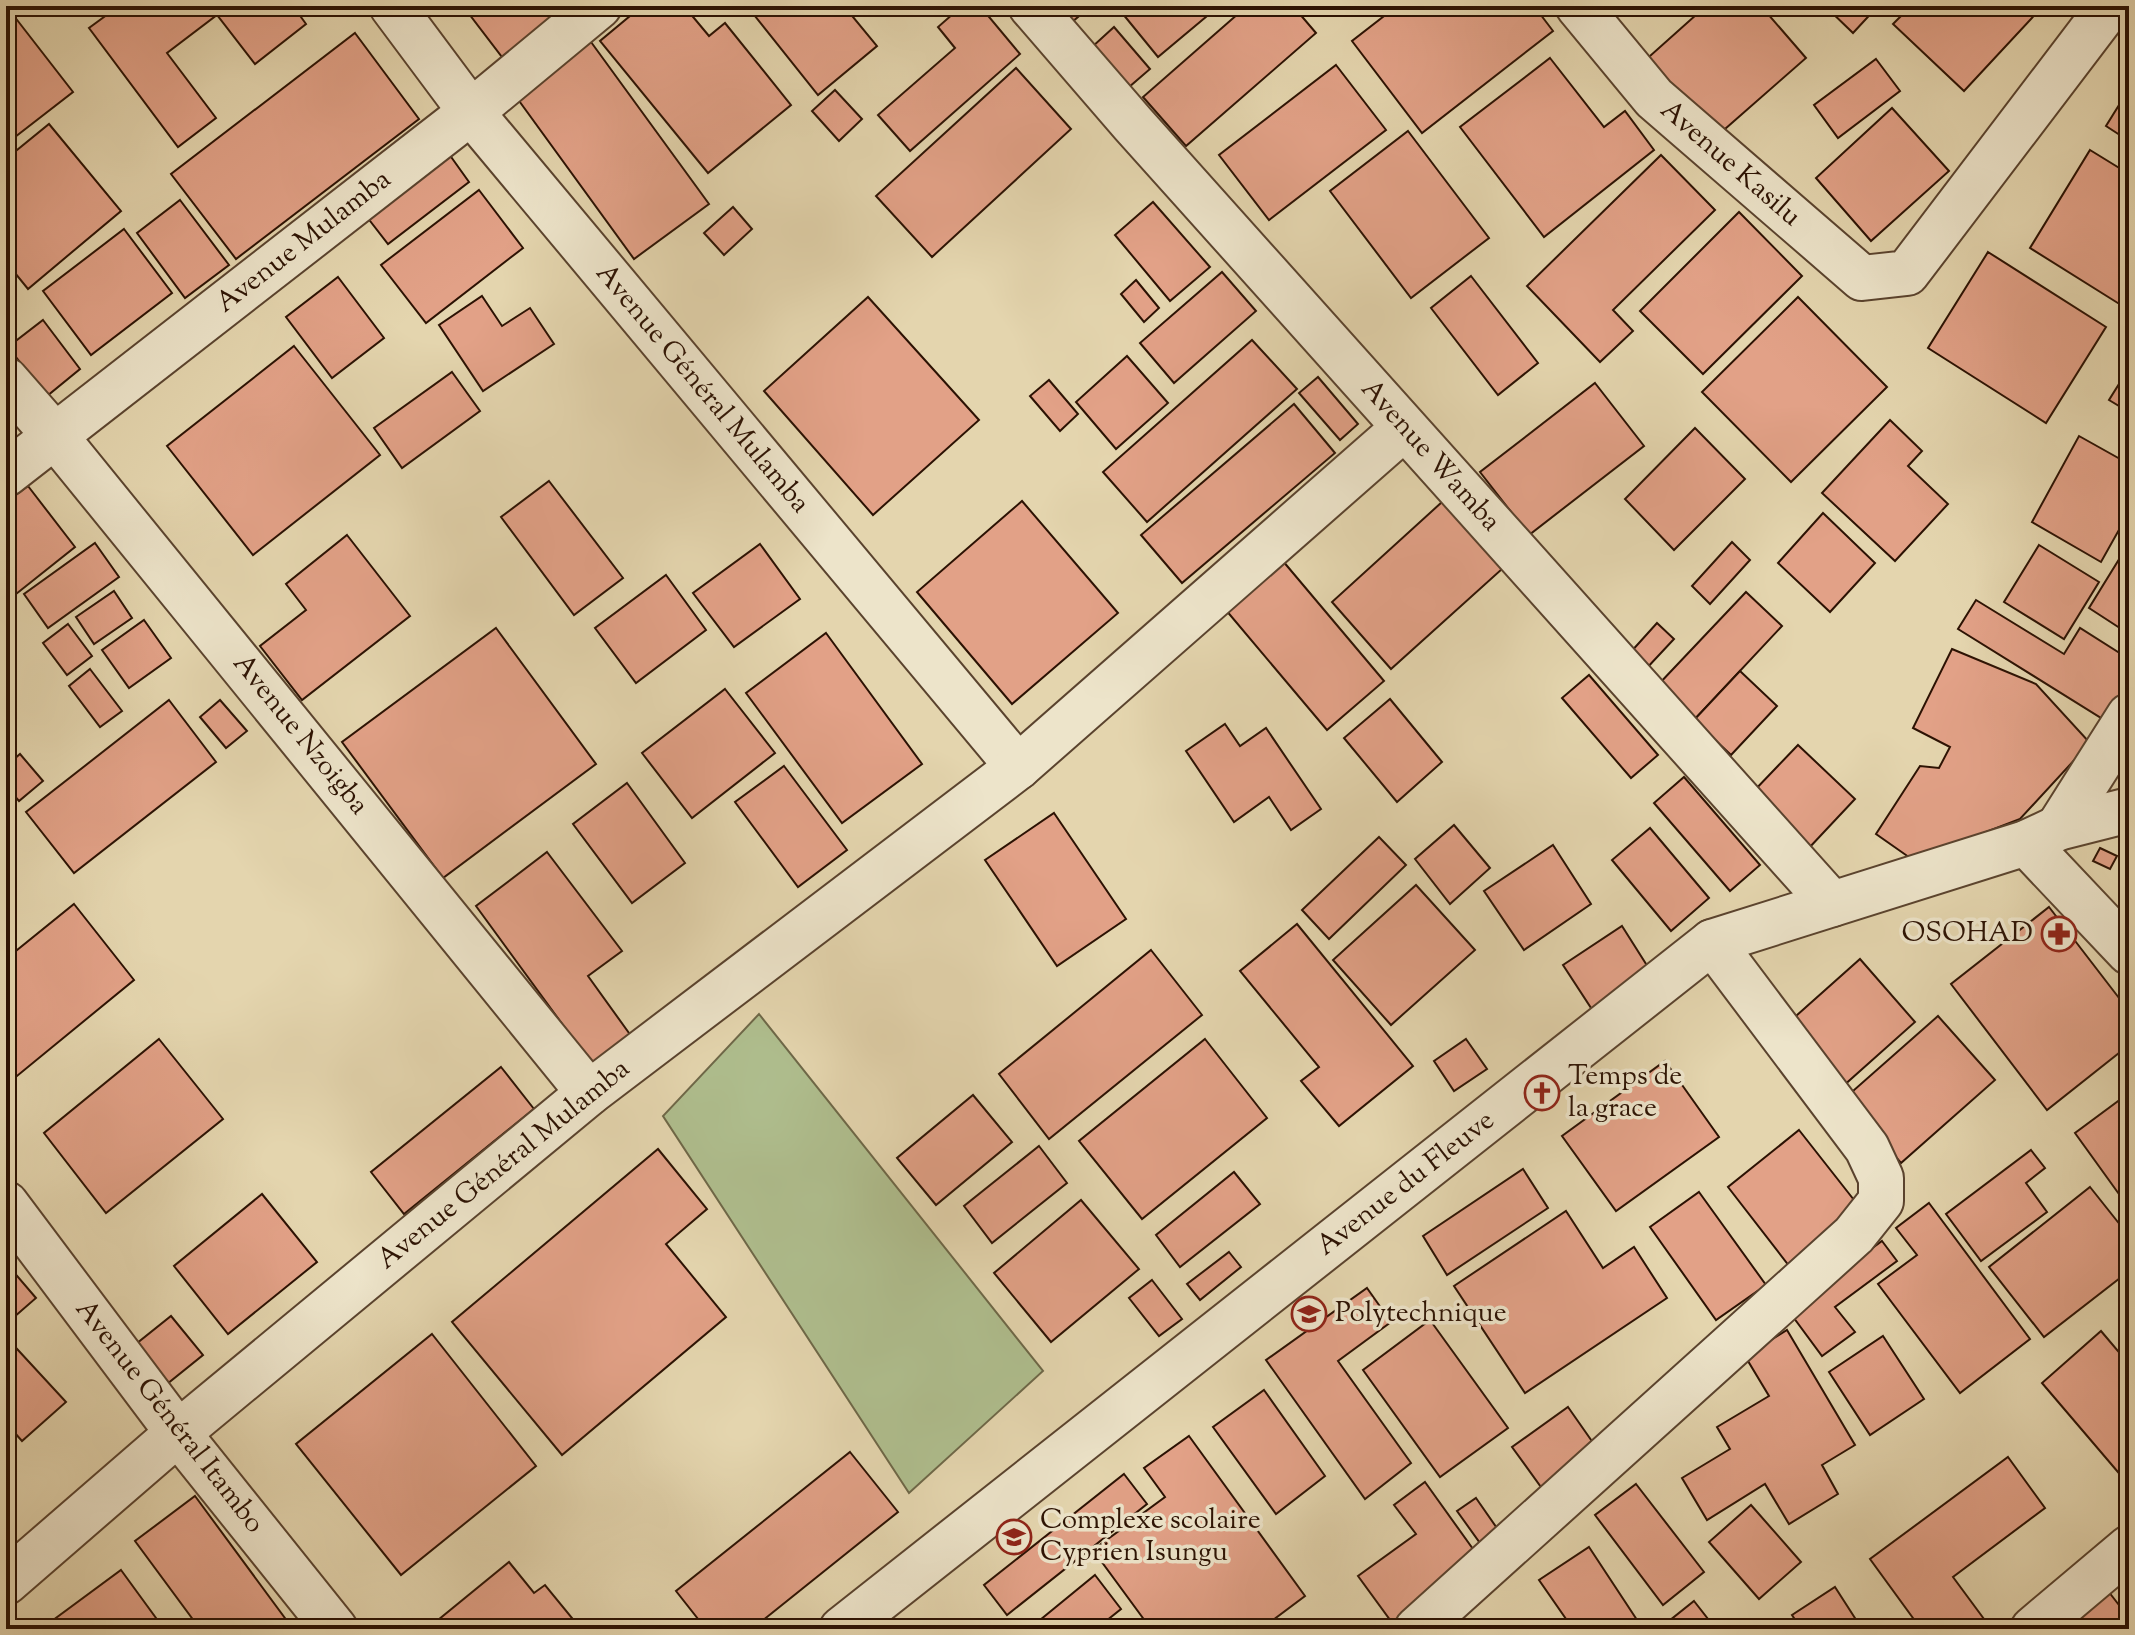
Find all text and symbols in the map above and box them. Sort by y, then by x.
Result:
street label: Avenue Kasilu [1651,91,1809,237]
street label: Avenue Mulamba [208,161,400,323]
street label: Avenue Général Mulamba [585,255,819,523]
street label: Avenue Wamba [1351,371,1509,541]
street label: Avenue Nzoigba [222,646,378,824]
place label: OSOHAD [1901,914,2033,954]
pharmacy icon: OSOHAD [2040,915,2078,953]
street label: Avenue Général Mulamba [369,1050,639,1280]
place label: Temps de la grace [1568,1057,1682,1129]
church icon: Temps de la grace [1523,1074,1561,1112]
street label: Avenue du Fleuve [1308,1102,1504,1266]
street label: Avenue Général Itambo [65,1292,273,1542]
place label: Polytechnique [1335,1294,1507,1334]
school or university icon: Polytechnique [1290,1295,1328,1333]
place label: Complexe scolaire Cyprien Isungu [1040,1501,1261,1573]
school or university icon: Complexe scolaire Cyprien Isungu [995,1518,1033,1556]

